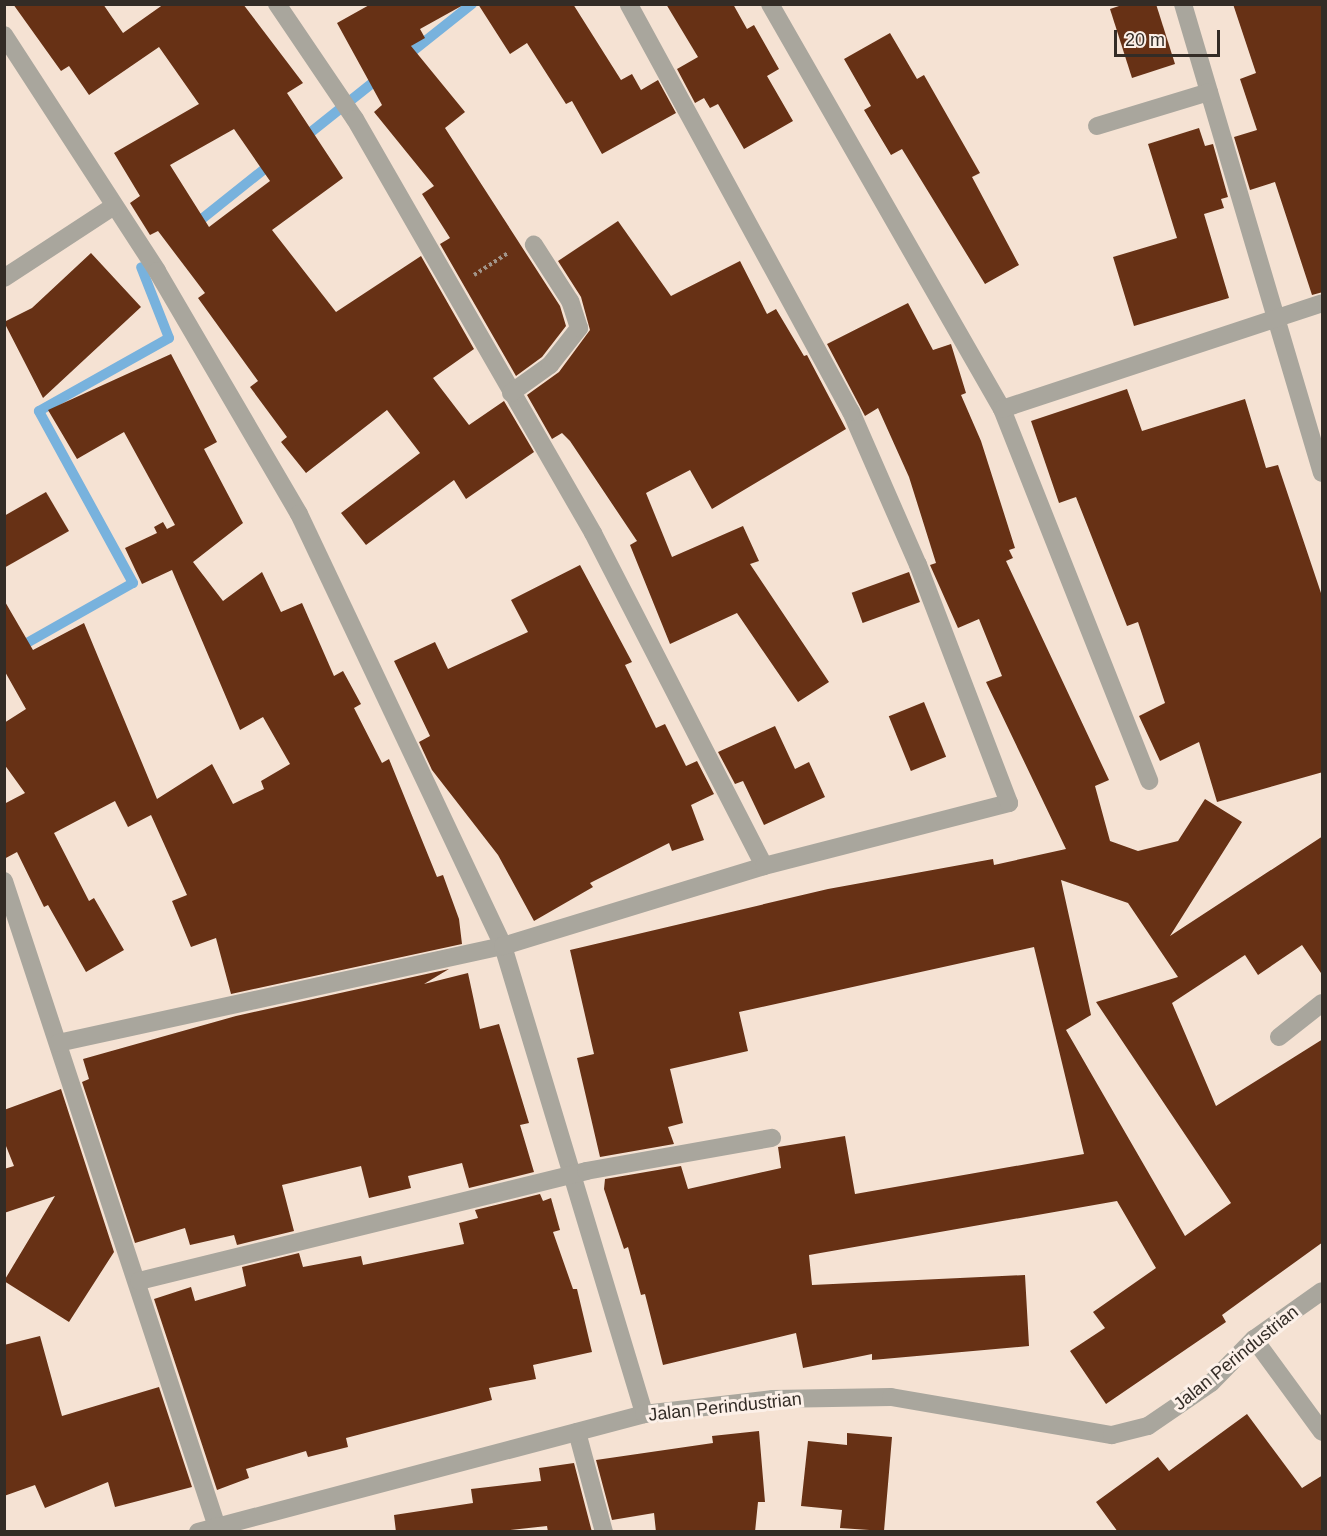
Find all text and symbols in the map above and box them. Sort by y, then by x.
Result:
scale bar [1117,18,1224,56]
text: 20 m [1125,30,1165,50]
street label: Jalan Perindustrian [1169,1301,1303,1415]
street label: Jalan Perindustrian [647,1388,803,1426]

